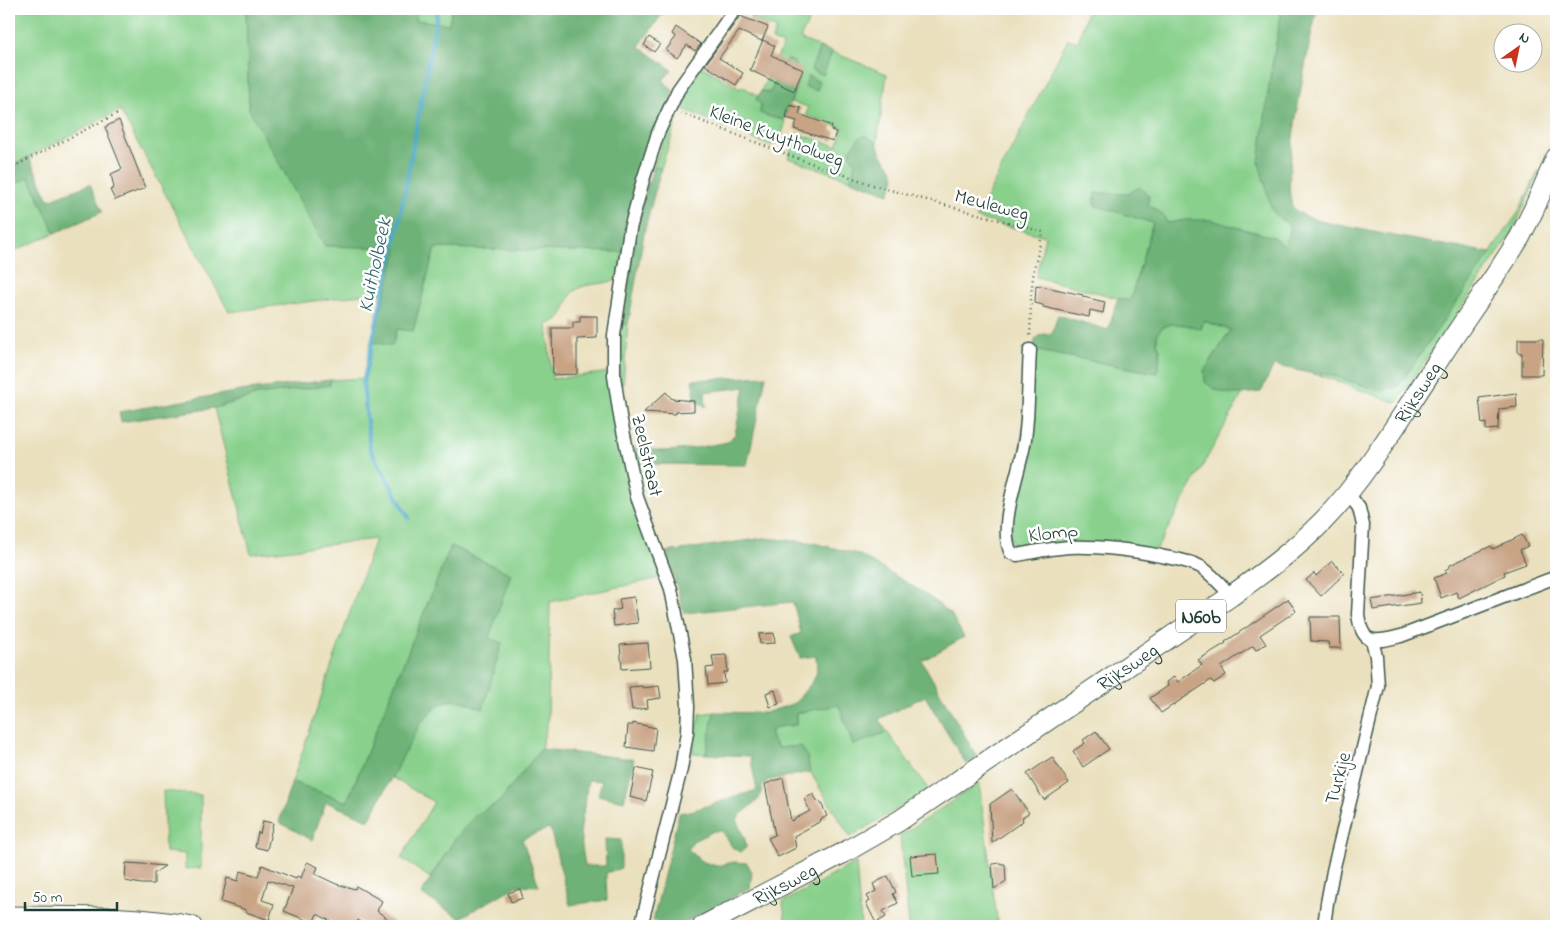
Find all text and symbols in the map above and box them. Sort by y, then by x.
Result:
north arrow [1492,22,1542,72]
text: N [1515,27,1534,50]
street label: Kleine Kuytholweg [704,98,848,177]
street label: Meuleweg [951,183,1032,231]
water label: Kuitholbeek [351,215,401,315]
street label: Rijksweg [1389,357,1451,431]
street label: Zeelstraat [622,411,669,500]
street label: Klomp [1027,517,1080,552]
road number: N60b [1176,600,1226,632]
street label: Rijksweg [1092,637,1166,700]
street label: Turkije [1319,749,1360,808]
street label: Rijksweg [749,857,823,914]
scale bar [25,880,118,912]
text: 50 m [32,887,63,909]

